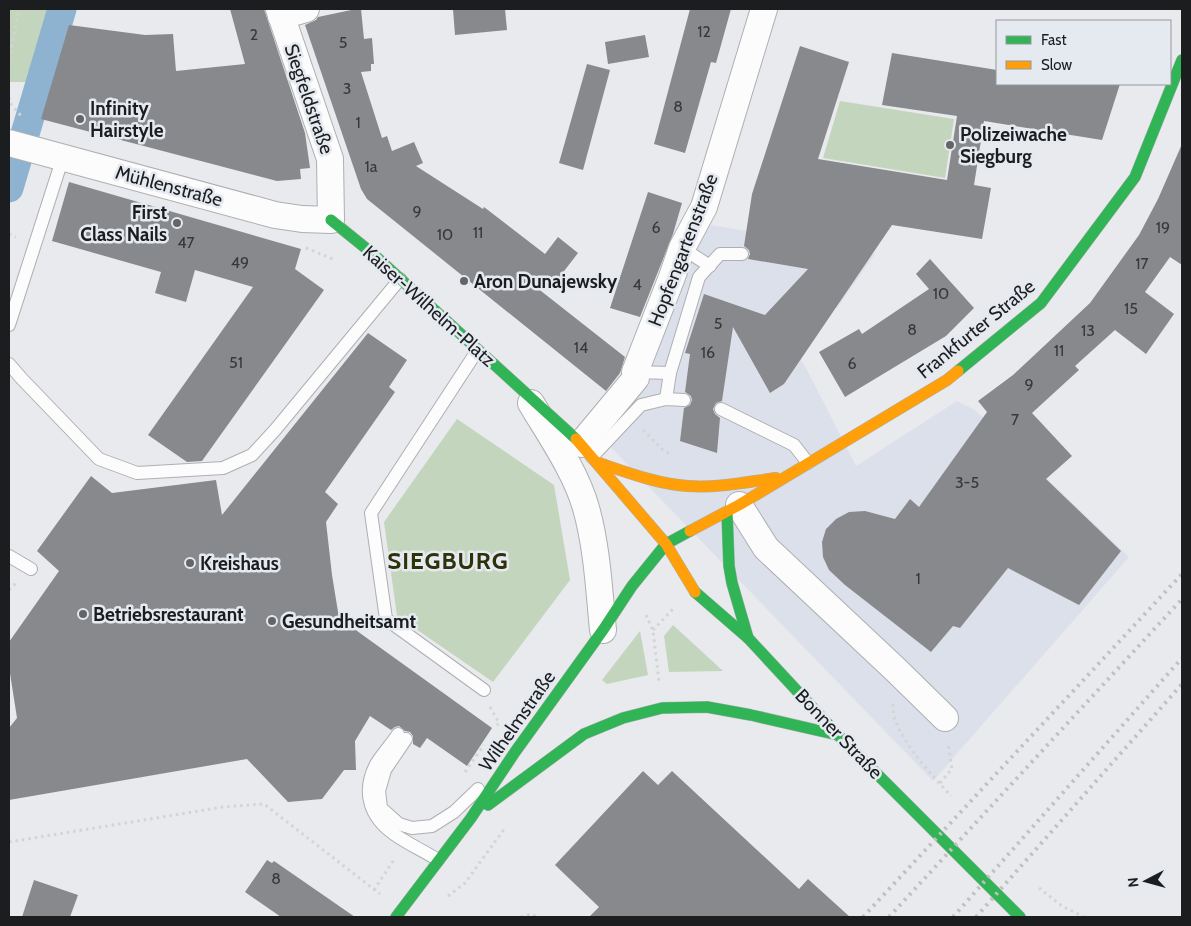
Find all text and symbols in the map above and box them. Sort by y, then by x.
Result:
legend [996,20,1171,85]
house number: 12 [697,22,711,41]
house number: 2 [250,25,258,44]
text: Fast [1041,31,1066,49]
house number: 5 [339,33,347,52]
street label: Siegfeldstraße [279,41,339,157]
text: Slow [1041,56,1072,74]
house number: 3 [343,79,351,98]
place label: Infinity Hairstyle [90,97,164,142]
house number: 8 [673,97,683,116]
marker: Infinity Hairstyle [74,113,86,125]
house number: 1 [355,113,361,132]
place label: Polizeiwache Siegburg [960,123,1067,168]
marker: Polizeiwache Siegburg [944,139,956,151]
house number: 1a [365,157,378,176]
street label: Mühlenstraße [113,161,225,211]
street label: Hopfengartenstraße [643,170,723,330]
place label: First Class Nails [80,201,167,246]
house number: 9 [412,202,422,221]
marker: First Class Nails [171,217,183,229]
house number: 6 [651,218,661,237]
house number: 19 [1156,218,1170,237]
house number: 11 [473,223,483,242]
house number: 10 [437,225,453,244]
house number: 47 [177,233,195,252]
street label: Kaiser-Wilhelm-Platz [358,241,500,372]
house number: 49 [231,253,249,272]
house number: 17 [1135,254,1149,273]
place label: Aron Dunajewsky [474,270,618,293]
street label: Frankfurter Straße [913,274,1040,383]
marker: Aron Dunajewsky [458,275,470,287]
house number: 4 [632,275,642,294]
house number: 10 [933,284,949,303]
house number: 15 [1124,299,1138,318]
house number: 5 [714,314,722,333]
house number: 8 [907,320,917,339]
house number: 13 [1081,321,1095,340]
house number: 14 [574,338,588,357]
house number: 11 [1054,341,1064,360]
house number: 16 [701,343,715,362]
house number: 51 [229,353,243,372]
house number: 6 [847,354,857,373]
house number: 9 [1024,375,1034,394]
house number: 7 [1011,410,1019,429]
house number: 3-5 [955,473,979,492]
district label: SIEGBURG [387,546,509,575]
place label: Kreishaus [200,552,279,575]
marker: Kreishaus [184,557,196,569]
house number: 1 [915,569,921,588]
place label: Betriebsrestaurant [93,603,244,626]
marker: Betriebsrestaurant [77,608,89,620]
place label: Gesundheitsamt [282,610,416,633]
marker: Gesundheitsamt [266,615,278,627]
street label: Wilhelmstraße [474,666,560,776]
street label: Bonner Straße [790,684,888,784]
north arrow [1121,856,1171,906]
house number: 8 [271,869,281,888]
text: N [1124,876,1143,888]

